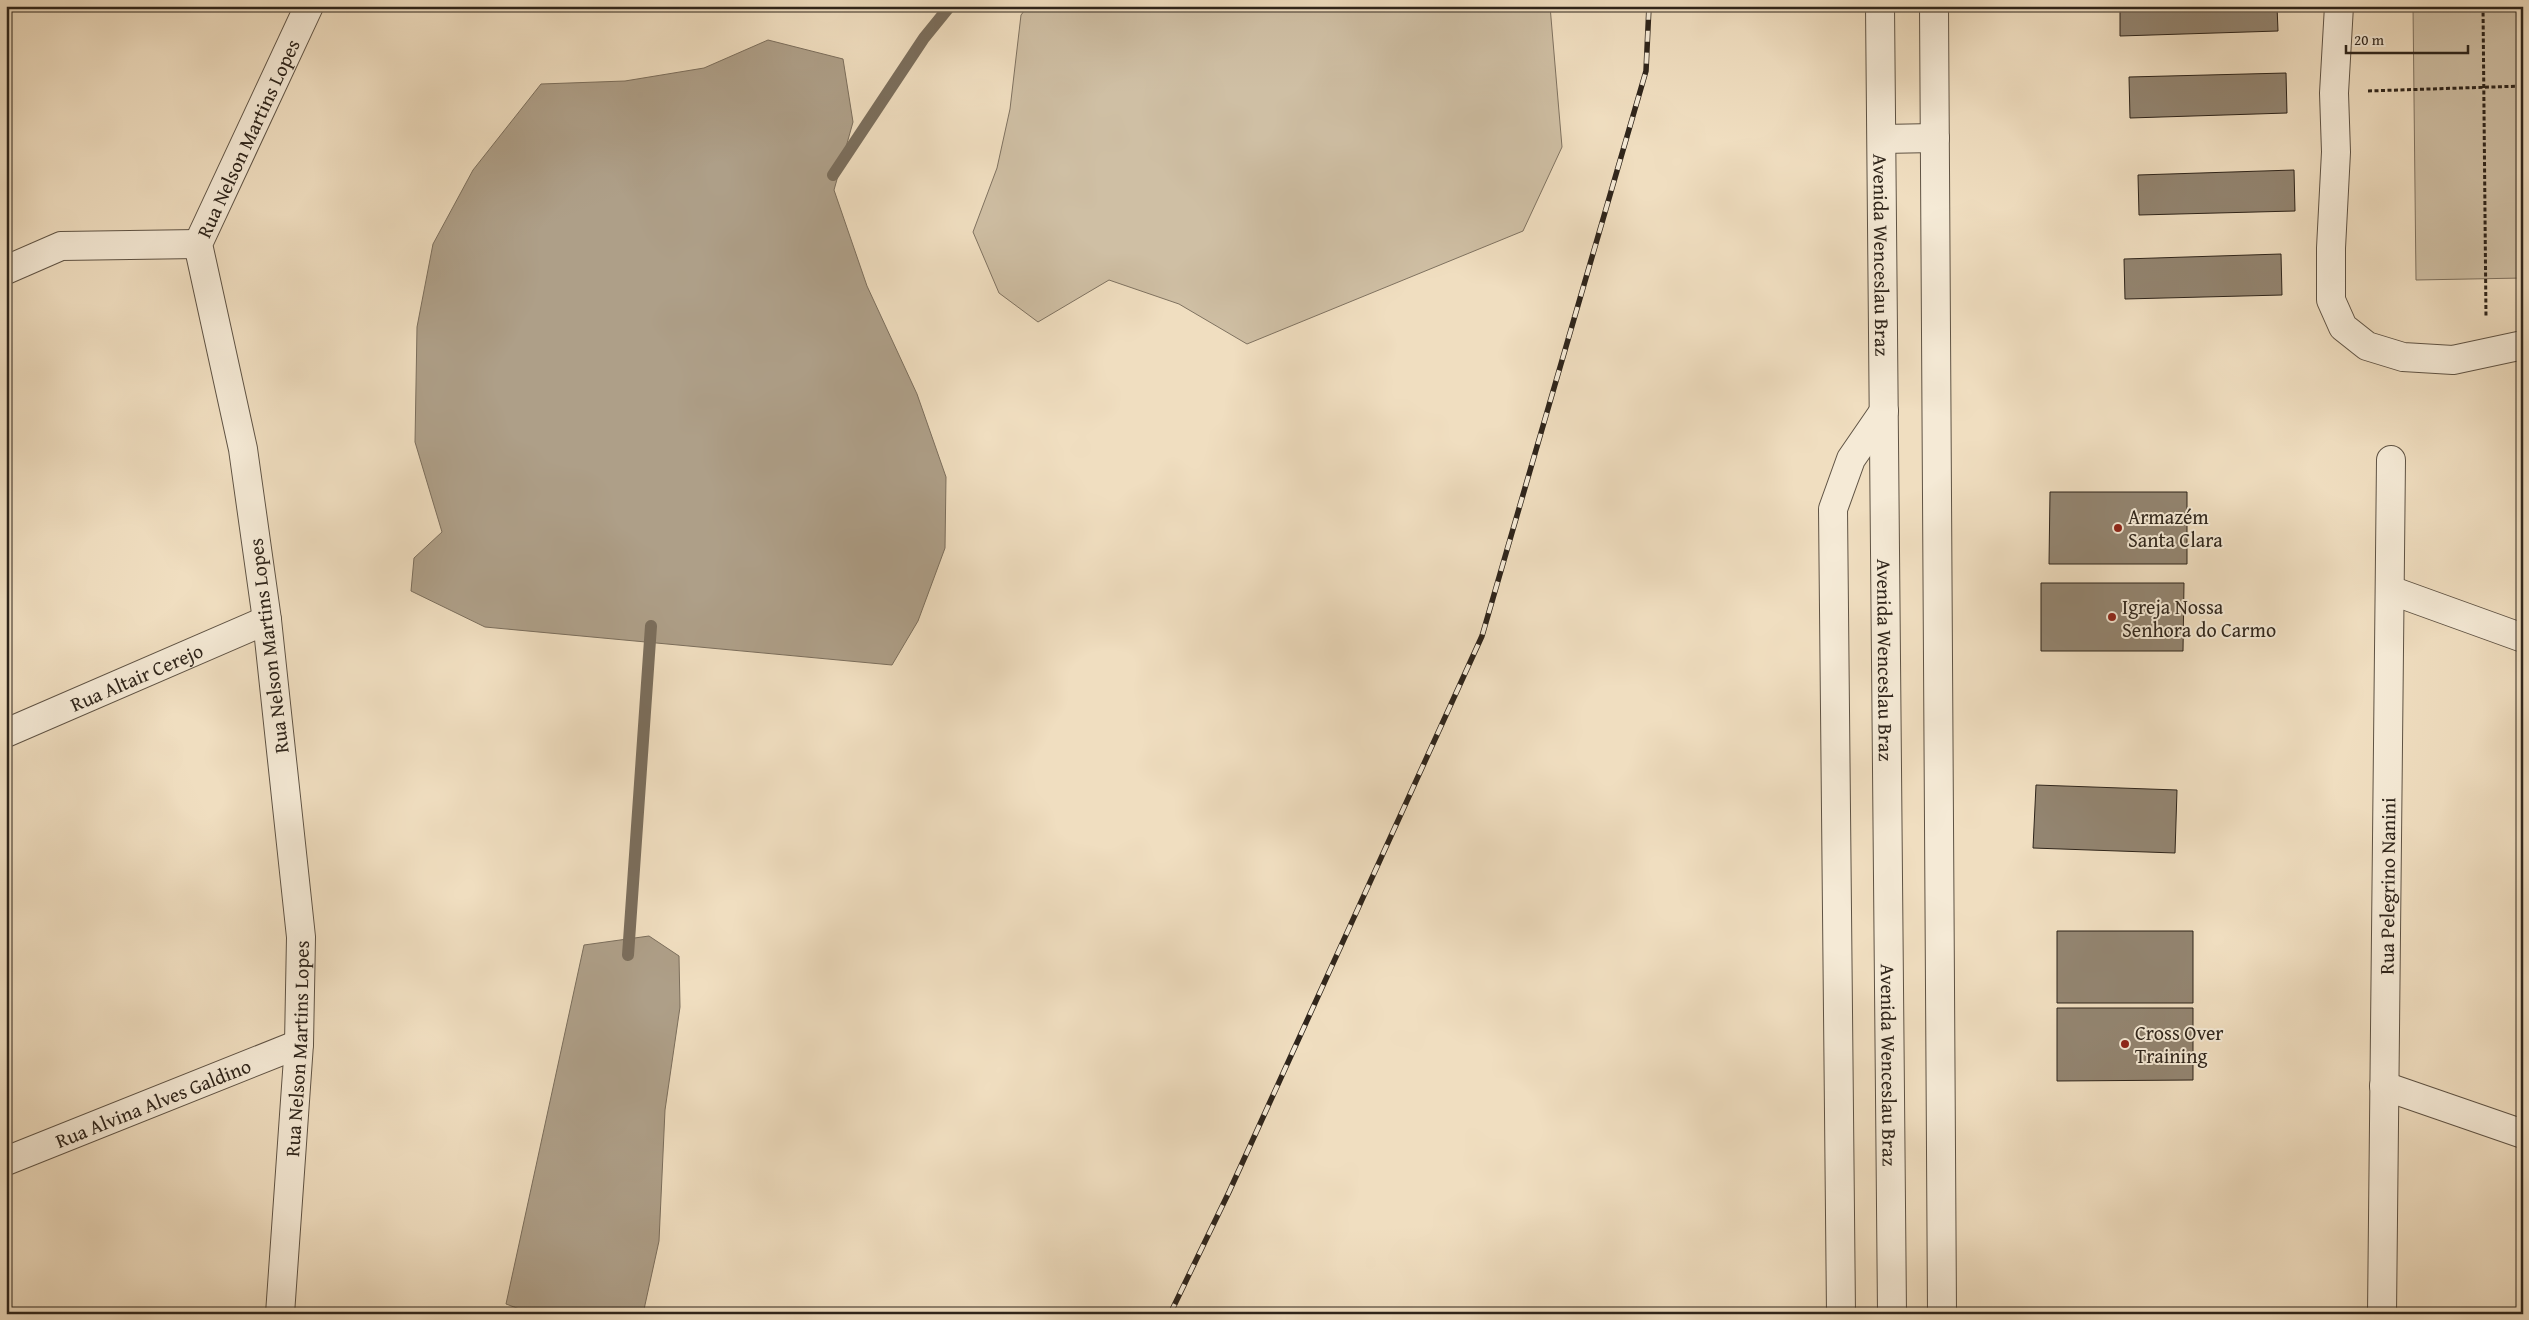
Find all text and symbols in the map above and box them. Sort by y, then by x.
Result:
scale bar [2346,22,2469,54]
text: 20 m [2354,29,2385,50]
street label: Rua Nelson Martins Lopes [189,34,306,242]
street label: Avenida Wenceslau Braz [1867,154,1898,357]
place label: Armazém Santa Clara [2128,502,2223,554]
marker: Armazém Santa Clara [2112,522,2124,534]
street label: Rua Nelson Martins Lopes [240,537,296,755]
street label: Avenida Wenceslau Braz [1871,559,1901,762]
place label: Igreja Nossa Senhora do Carmo [2122,592,2276,644]
marker: Igreja Nossa Senhora do Carmo [2106,611,2118,623]
street label: Rua Altair Cerejo [65,635,207,718]
street label: Rua Pelegrino Nanini [2371,797,2402,975]
street label: Rua Nelson Martins Lopes [277,940,315,1158]
street label: Avenida Wenceslau Braz [1874,964,1905,1167]
place label: Cross Over Training [2135,1018,2224,1070]
marker: Cross Over Training [2119,1038,2131,1050]
street label: Rua Alvina Alves Galdino [51,1050,255,1154]

